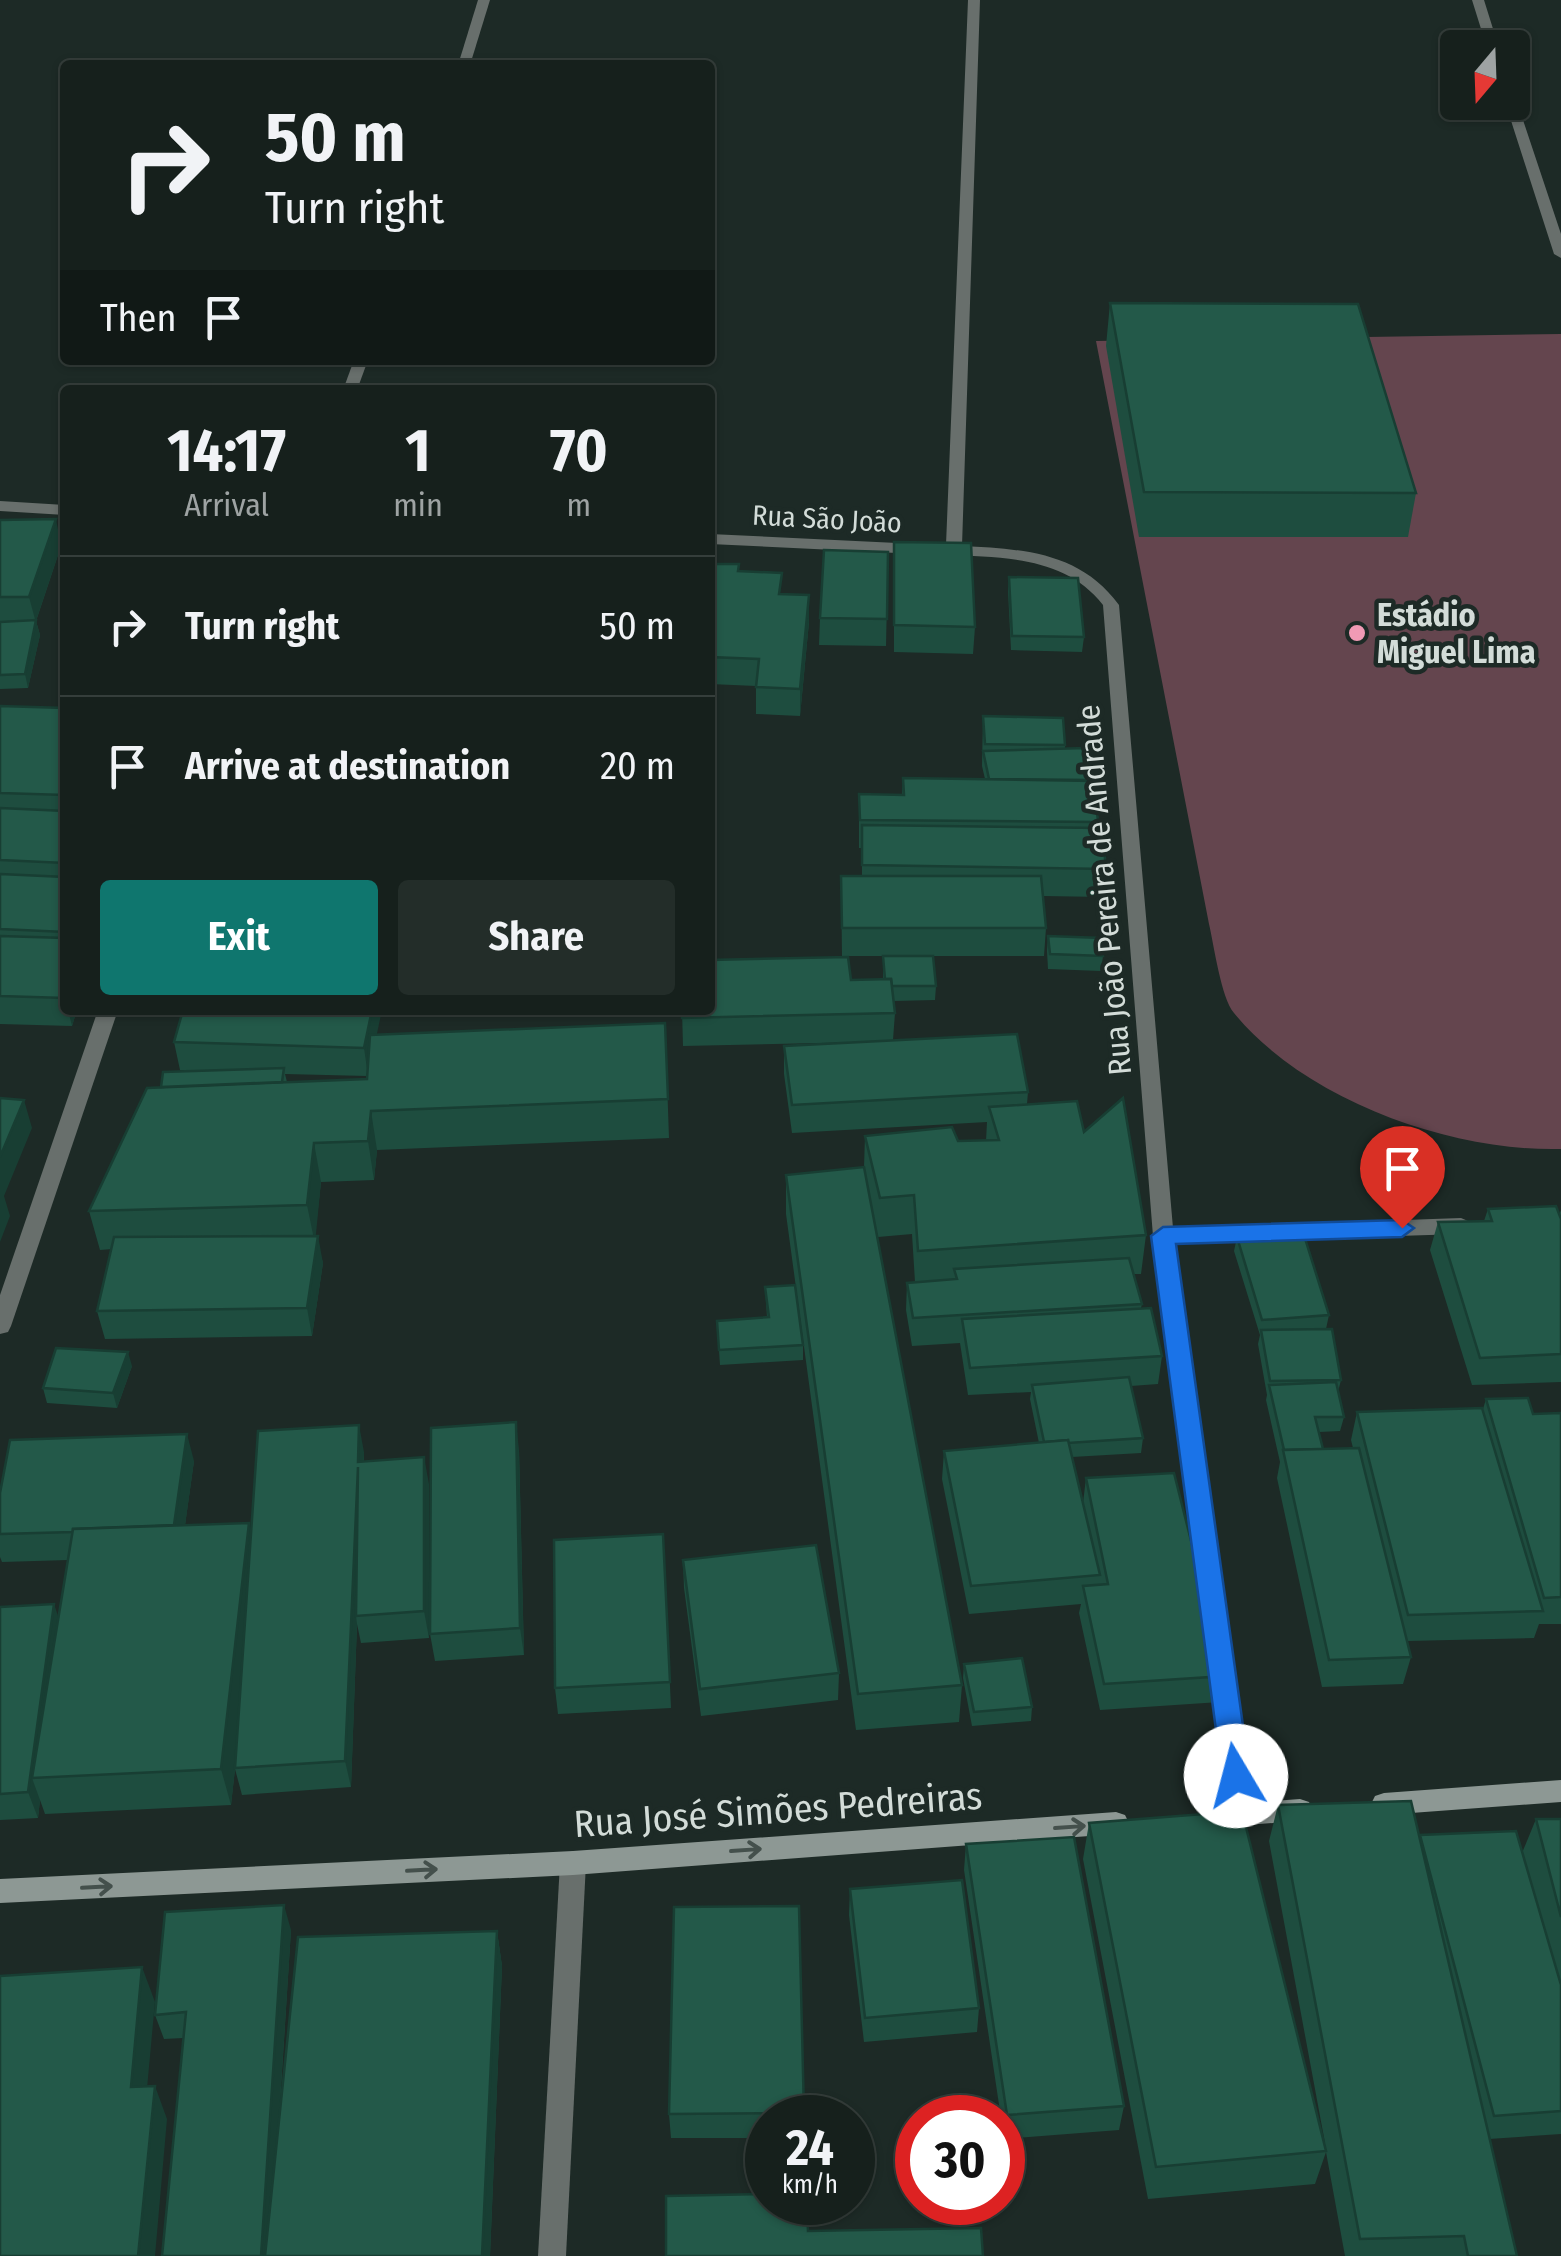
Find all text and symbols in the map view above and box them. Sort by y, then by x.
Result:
north arrow [1440,30,1530,120]
map controls [1440,30,1530,120]
text: 50 m [265,96,406,180]
icon: right [100,100,230,230]
text: Turn right [265,181,444,235]
icon: arrive [196,290,251,345]
text: Then [100,295,176,341]
text: 14:17 [167,415,286,487]
text: 1 [405,415,431,487]
text: 70 [550,415,608,487]
text: Arrival [184,486,269,524]
text: min [393,486,443,524]
text: m [567,486,591,524]
street label: Rua São João [751,499,903,539]
place label: Estádio Miguel Lima [1377,596,1536,671]
icon: right [100,599,155,654]
text: Turn right [185,603,339,649]
text: 50 m [600,603,675,649]
marker: Estádio Miguel Lima [1346,622,1368,644]
street label: Rua João Pereira de Andrade [1069,703,1139,1077]
icon: arrive [100,739,155,794]
text: Arrive at destination [185,743,510,789]
text: 20 m [600,743,675,789]
button: Exit [100,880,378,995]
button: Share [398,880,675,995]
pin [1360,1126,1445,1229]
icon: arrive [1375,1141,1430,1196]
position arrow [1184,1724,1288,1828]
street label: Rua José Simões Pedreiras [572,1773,984,1847]
one-way arrow [1054,1817,1086,1836]
one-way arrow [730,1840,762,1859]
one-way arrow [405,1860,437,1879]
one-way arrow [81,1877,113,1896]
speed limit sign: 30 [895,2095,1025,2225]
text: 24 [786,2118,834,2178]
text: km/h [782,2170,838,2200]

